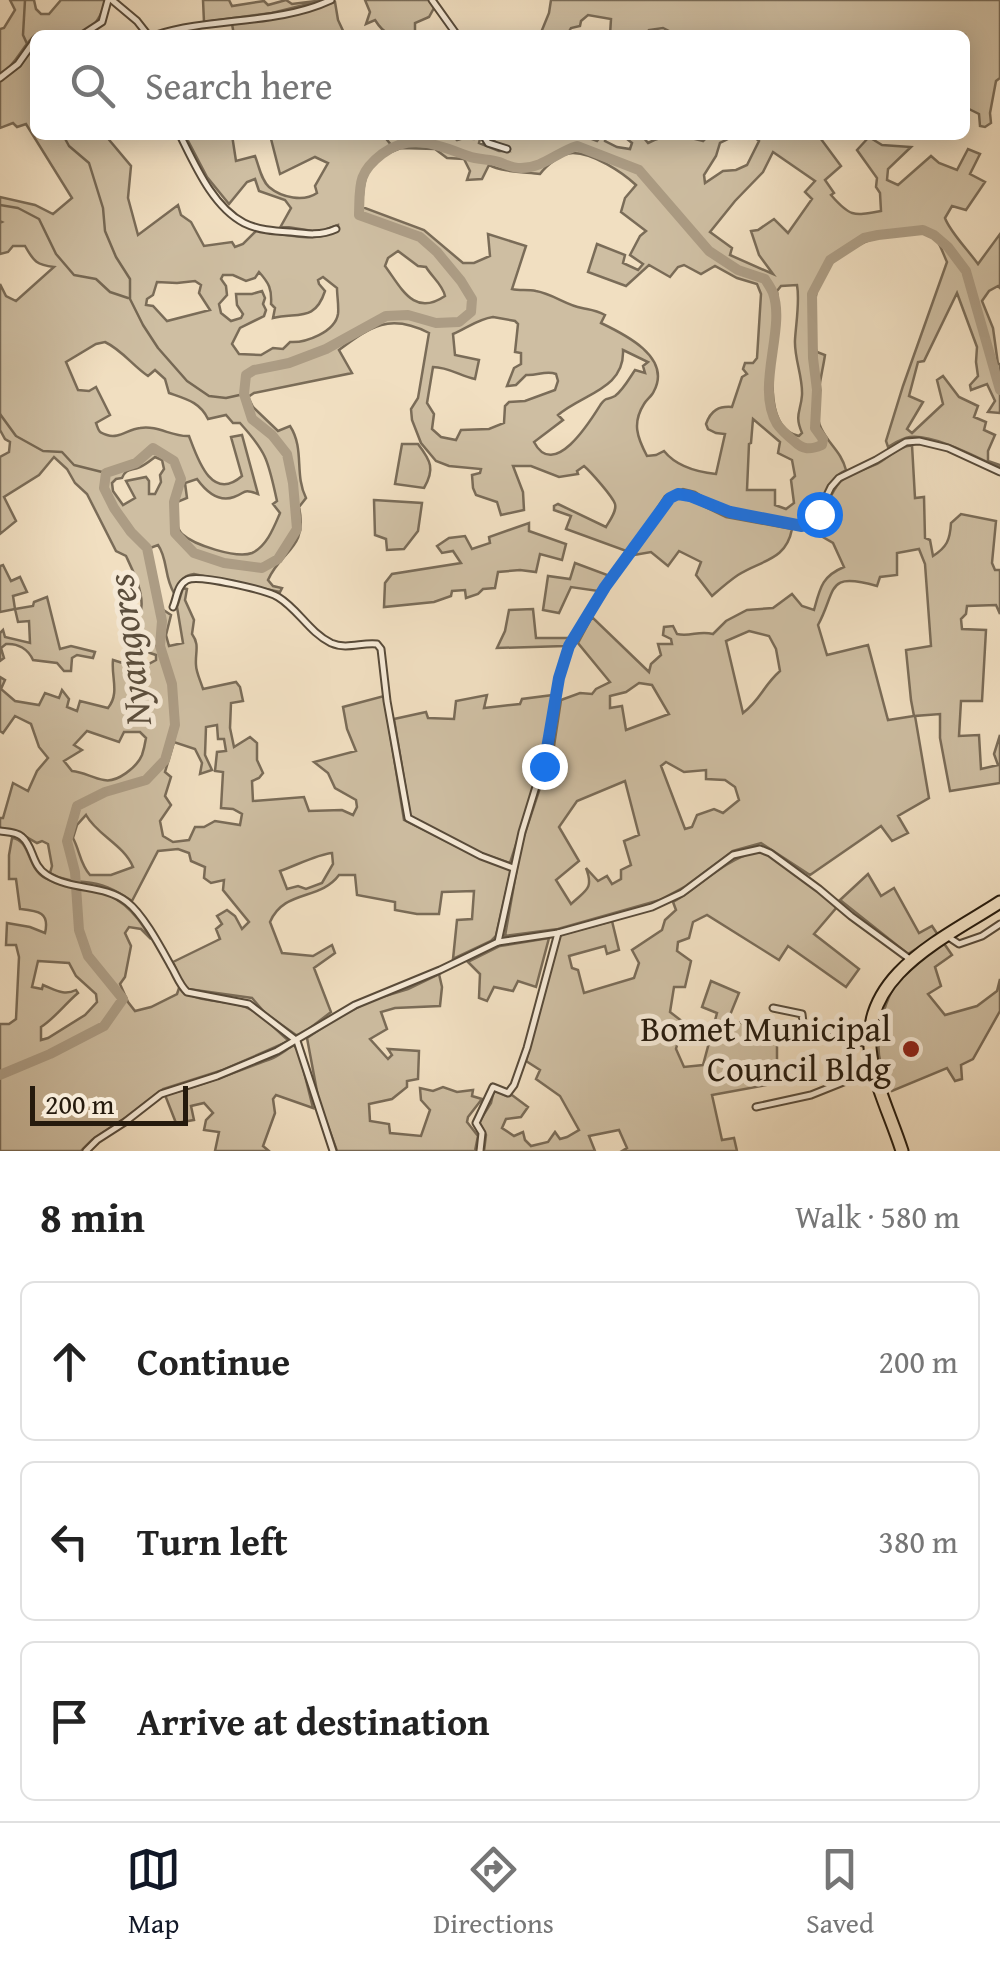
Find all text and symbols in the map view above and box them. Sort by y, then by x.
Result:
search box [30,30,970,140]
text: Search here [145,57,333,113]
icon: search [65,58,120,113]
route start [797,492,843,538]
water label: Nyangores [91,571,165,730]
route end [522,744,568,790]
place label: Bomet Municipal Council Bldg [641,1003,892,1094]
marker: Bomet Municipal Council Bldg [900,1038,922,1060]
scale bar [30,1081,188,1126]
text: 200 m [45,1083,114,1124]
text: 8 min [40,1186,145,1247]
text: Walk · 580 m [795,1193,960,1240]
text: Continue [137,1333,290,1389]
icon: ahead [42,1334,97,1389]
text: 200 m [879,1338,958,1385]
text: Turn left [137,1513,288,1569]
icon: left [42,1514,97,1569]
text: 380 m [879,1518,958,1565]
text: Arrive at destination [137,1693,490,1749]
icon: arrive [42,1694,97,1749]
tab: Map [126,1842,181,1943]
tab: Directions [433,1842,554,1943]
tab: Saved [806,1842,874,1943]

